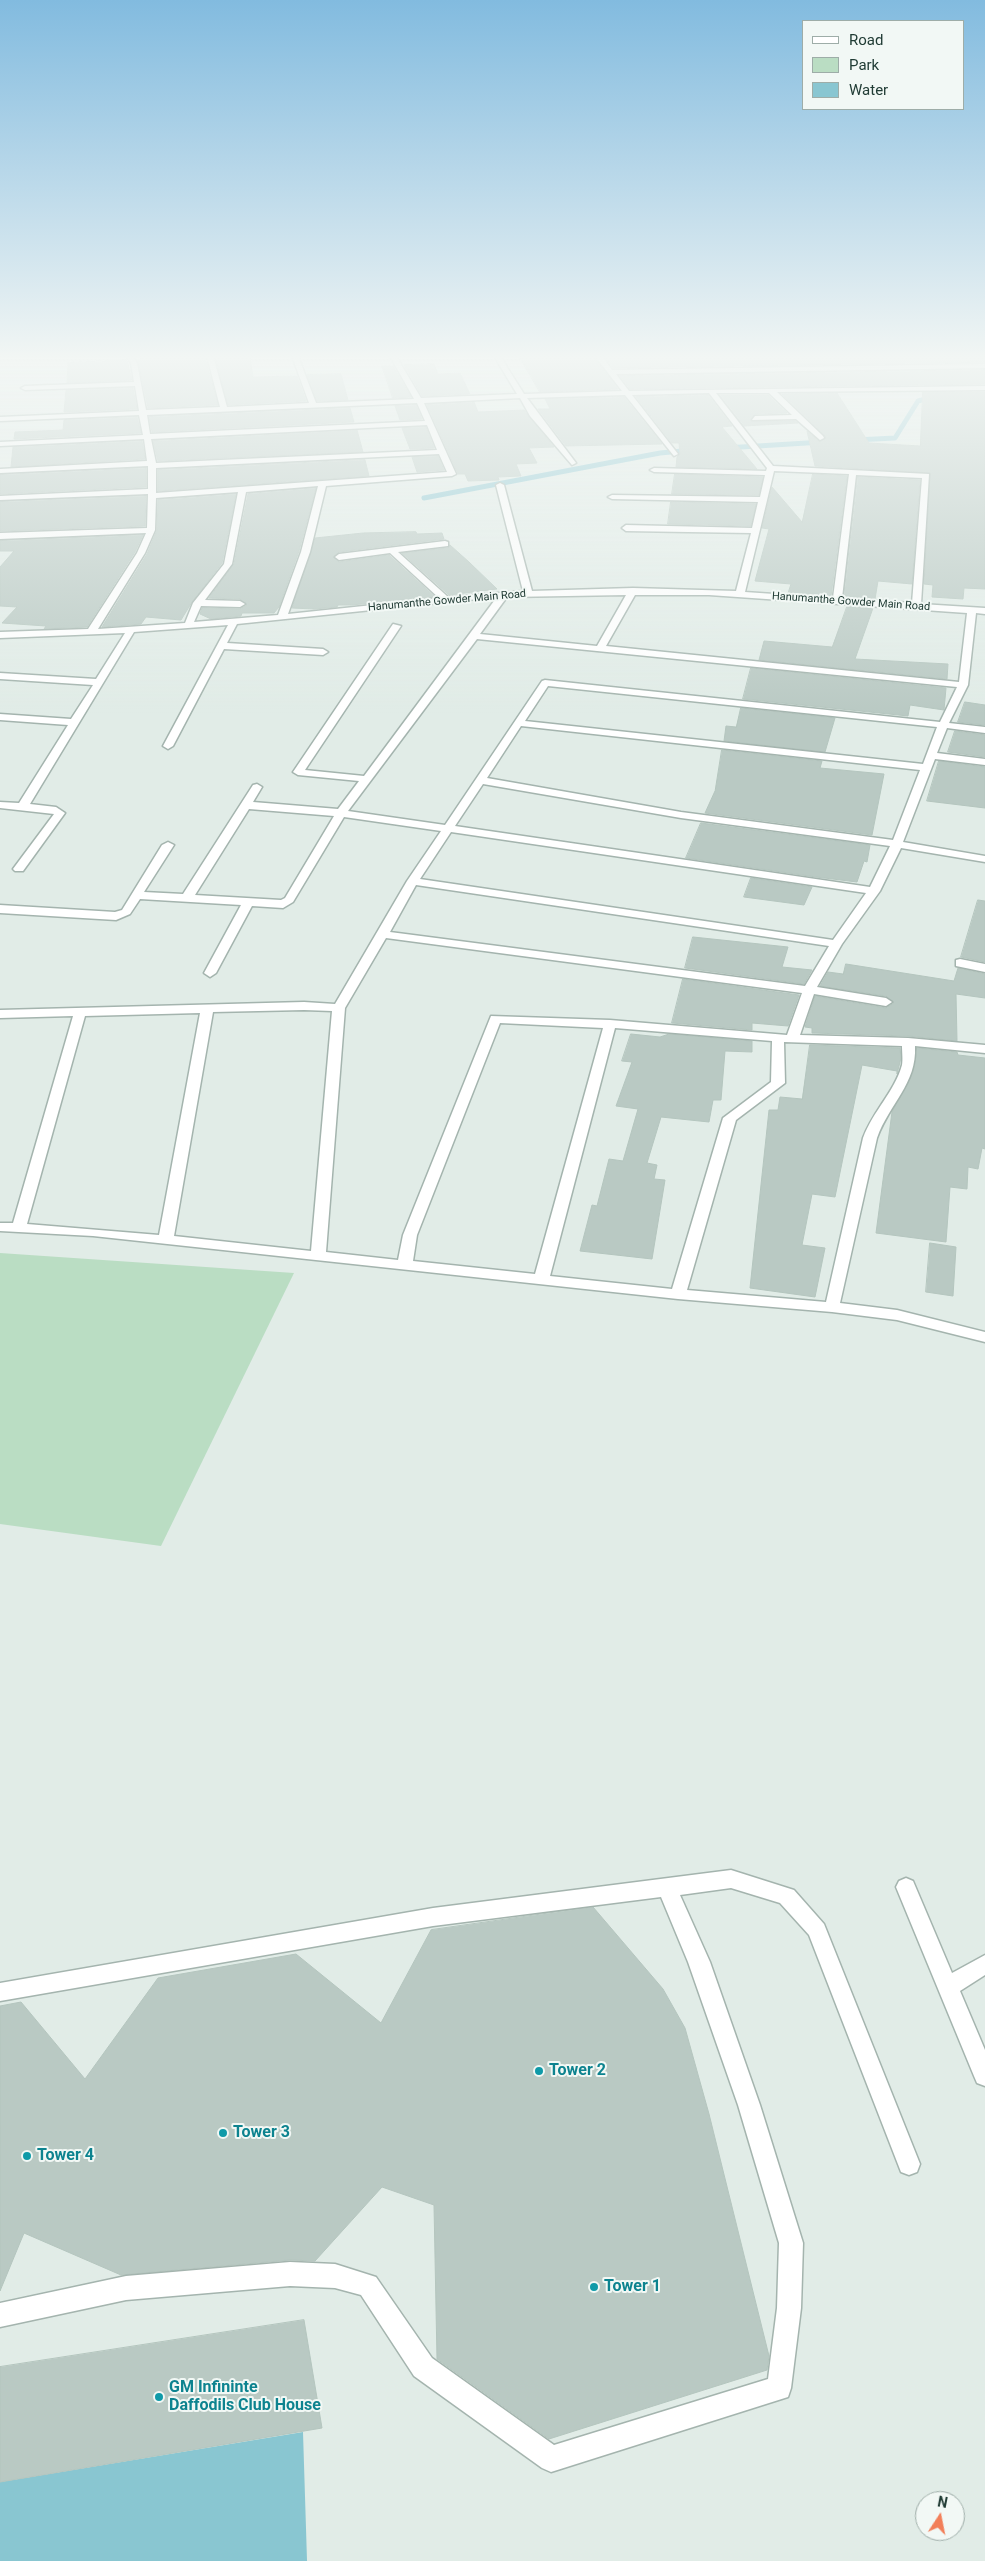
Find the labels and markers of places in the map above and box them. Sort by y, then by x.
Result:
place label: Tower 2 [549,2061,606,2081]
marker: Tower 2 [533,2065,545,2077]
place label: Tower 3 [233,2123,290,2143]
marker: Tower 3 [217,2127,229,2139]
place label: Tower 4 [37,2146,94,2166]
marker: Tower 4 [21,2150,33,2162]
place label: Tower 1 [604,2277,661,2297]
marker: Tower 1 [588,2281,600,2293]
place label: GM Infininte Daffodils Club House [169,2378,321,2416]
marker: GM Infininte Daffodils Club House [153,2391,165,2403]

